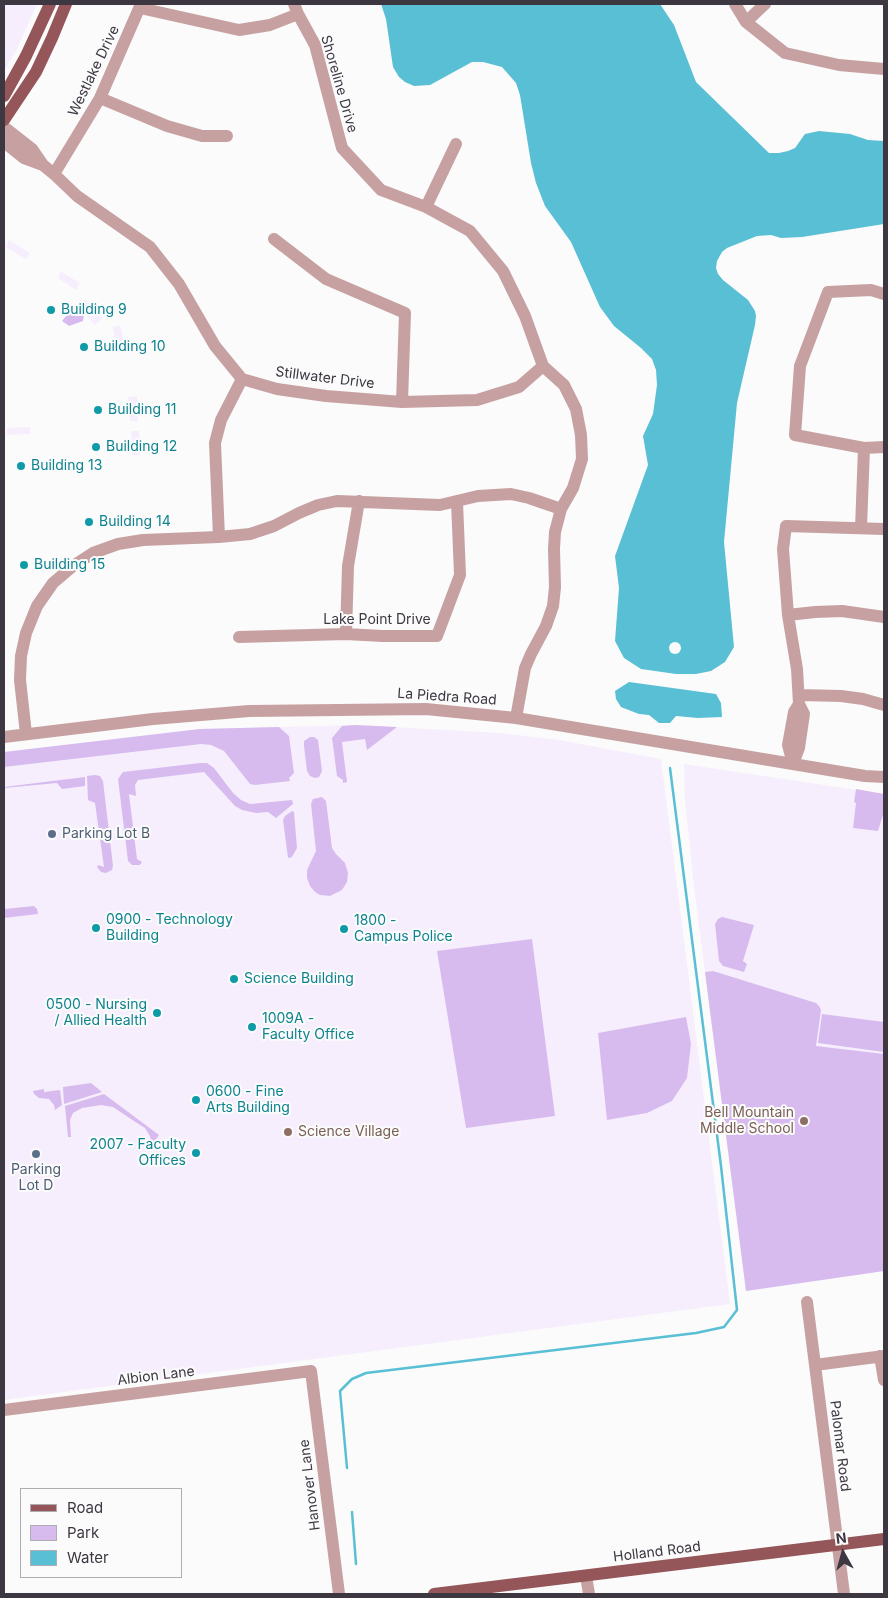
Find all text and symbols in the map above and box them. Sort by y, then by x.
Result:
street label: Westlake Drive [65,23,123,119]
street label: Shoreline Drive [317,33,361,135]
place label: Building 9 [61,302,127,318]
marker: Building 9 [45,304,57,316]
place label: Building 10 [94,339,166,355]
marker: Building 10 [78,341,90,353]
street label: Stillwater Drive [275,364,375,392]
place label: Building 11 [108,402,176,418]
marker: Building 11 [92,404,104,416]
place label: Building 12 [106,439,177,455]
marker: Building 12 [90,441,102,453]
place label: Building 13 [31,458,102,474]
marker: Building 13 [15,460,27,472]
place label: Building 14 [99,514,171,530]
marker: Building 14 [83,516,95,528]
place label: Building 15 [34,557,105,573]
marker: Building 15 [18,559,30,571]
street label: Lake Point Drive [323,612,431,628]
street label: La Piedra Road [397,685,497,709]
place label: Parking Lot B [62,826,150,842]
marker: Parking Lot B [46,828,58,840]
place label: 0900 - Technology Building [106,912,233,944]
place label: 1800 - Campus Police [354,913,453,946]
marker: 0900 - Technology Building [90,922,102,934]
marker: 1800 - Campus Police [338,923,350,935]
place label: Science Building [244,971,354,987]
marker: Science Building [228,973,240,985]
place label: 0500 - Nursing / Allied Health [46,997,147,1030]
marker: 0500 - Nursing / Allied Health [151,1007,163,1019]
place label: 1009A - Faculty Office [262,1011,354,1044]
marker: 1009A - Faculty Office [246,1021,258,1033]
place label: 0600 - Fine Arts Building [206,1084,290,1116]
marker: 0600 - Fine Arts Building [190,1094,202,1106]
place label: Bell Mountain Middle School [700,1105,794,1138]
marker: Bell Mountain Middle School [798,1115,810,1127]
place label: Science Village [298,1124,399,1140]
marker: Science Village [282,1126,294,1138]
place label: 2007 - Faculty Offices [89,1137,186,1170]
marker: 2007 - Faculty Offices [190,1147,202,1159]
marker: Parking Lot D [30,1148,42,1160]
place label: Parking Lot D [11,1162,61,1194]
street label: Albion Lane [116,1363,196,1389]
street label: Palomar Road [826,1399,854,1493]
street label: Hanover Lane [296,1438,324,1532]
legend [20,1488,182,1578]
text: Road [67,1498,103,1517]
text: Park [67,1523,99,1542]
north arrow [818,1528,868,1578]
text: N [835,1529,847,1547]
street label: Holland Road [612,1538,702,1566]
text: Water [67,1548,109,1567]

